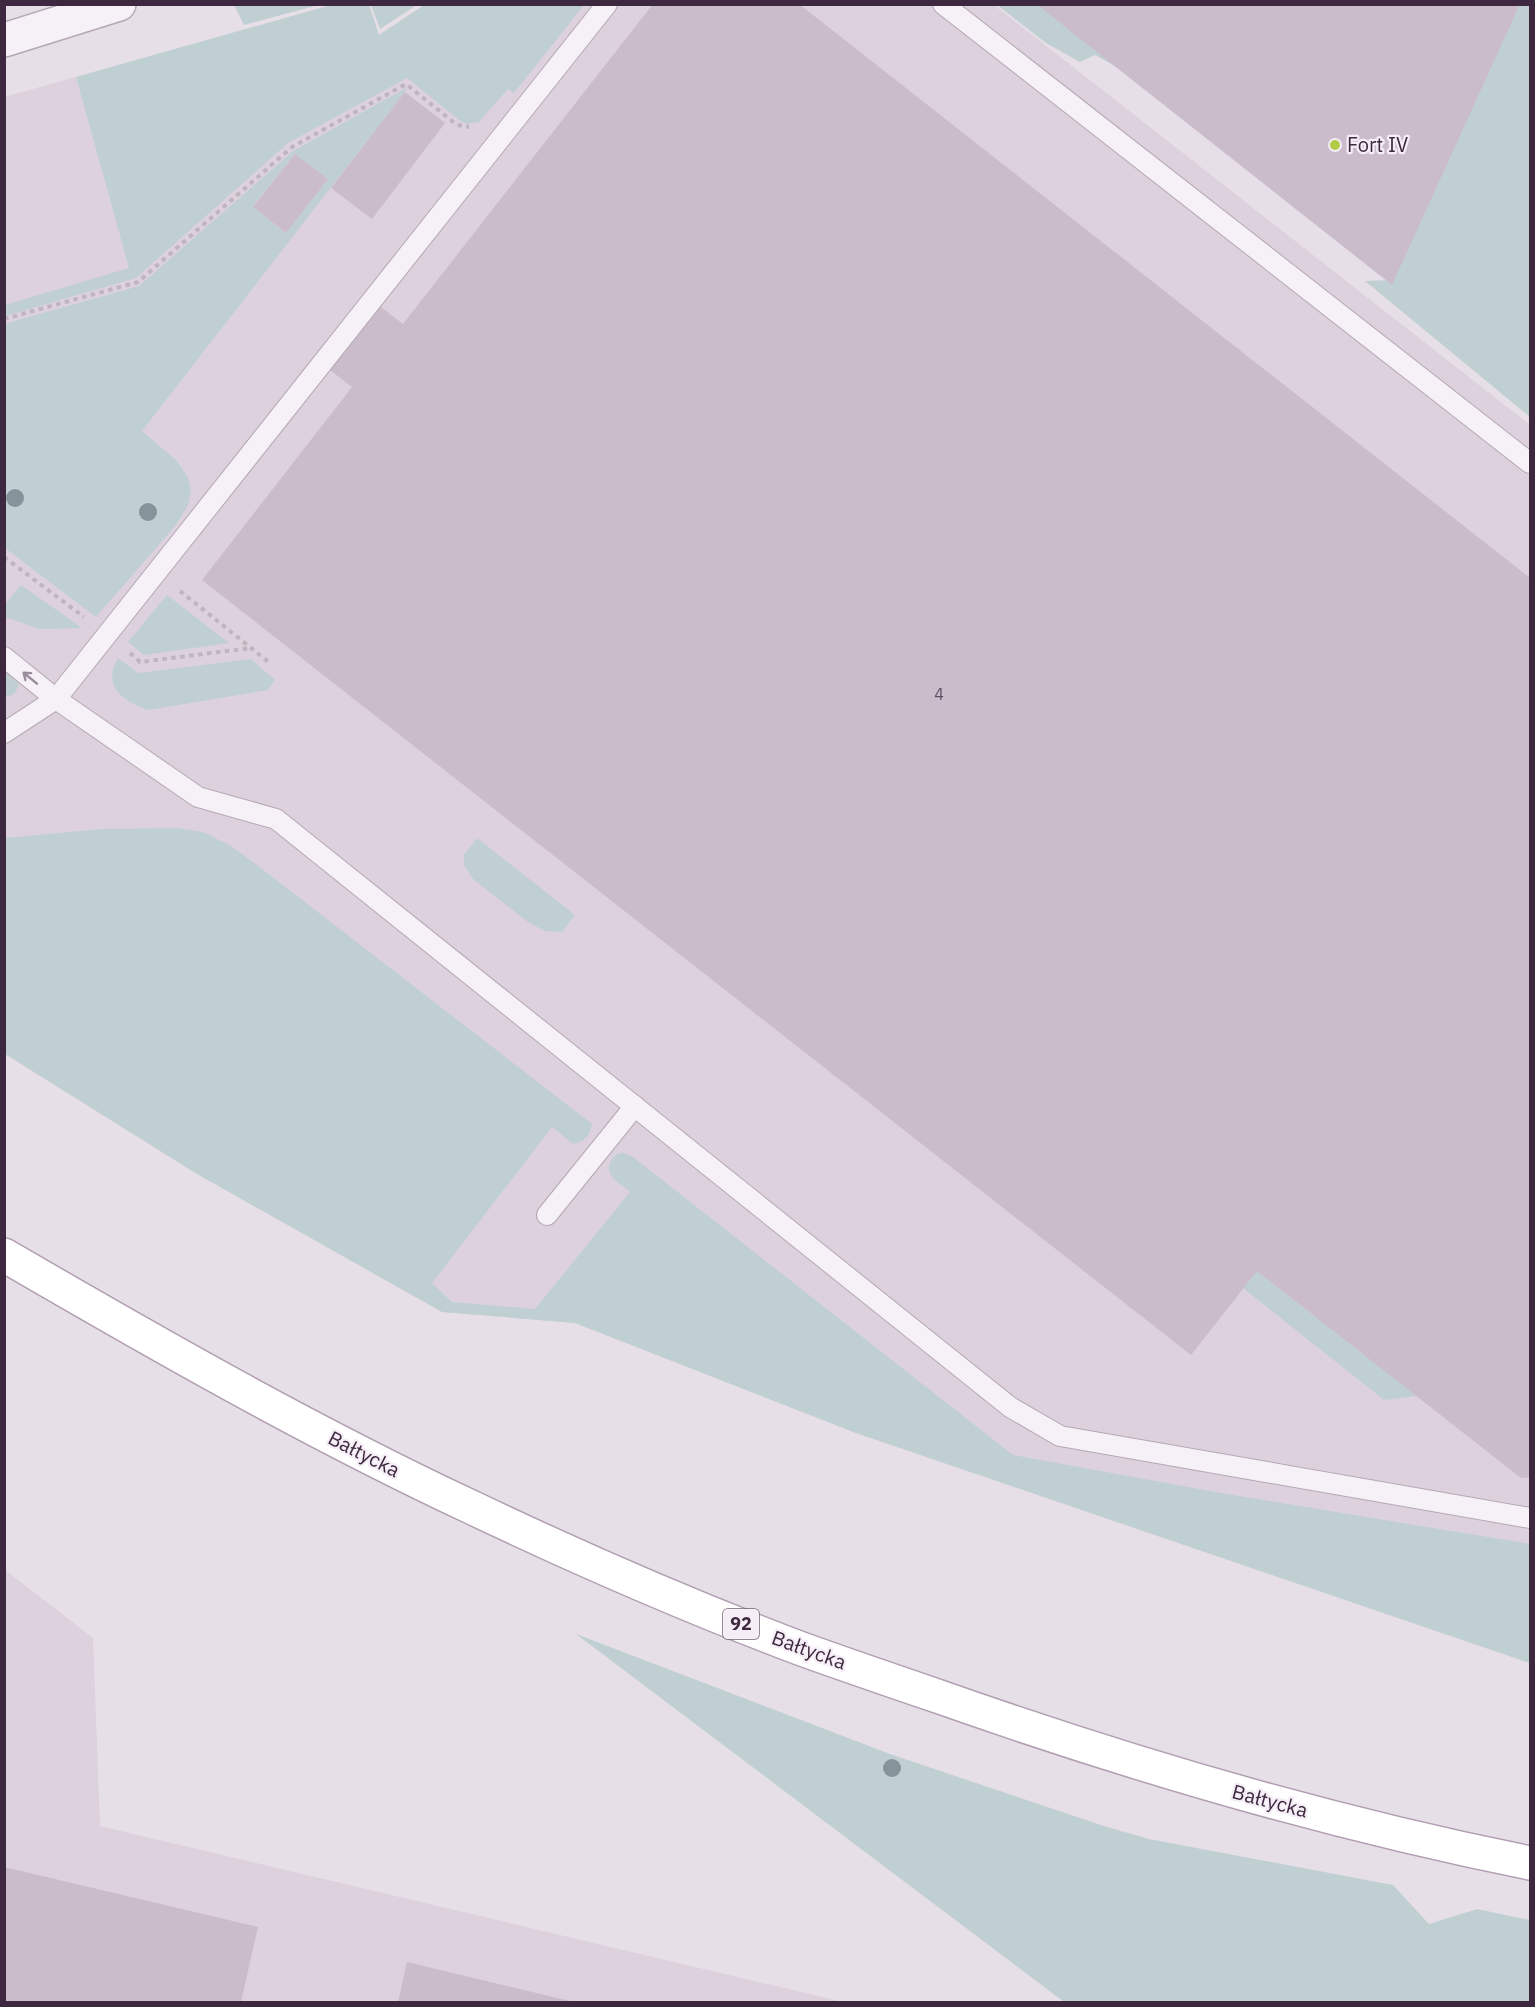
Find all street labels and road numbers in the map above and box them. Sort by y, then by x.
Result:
street label: Bałtycka [324,1424,405,1483]
road number: 92 [723,1609,759,1639]
street label: Bałtycka [768,1624,850,1676]
street label: Bałtycka [1229,1777,1311,1824]

